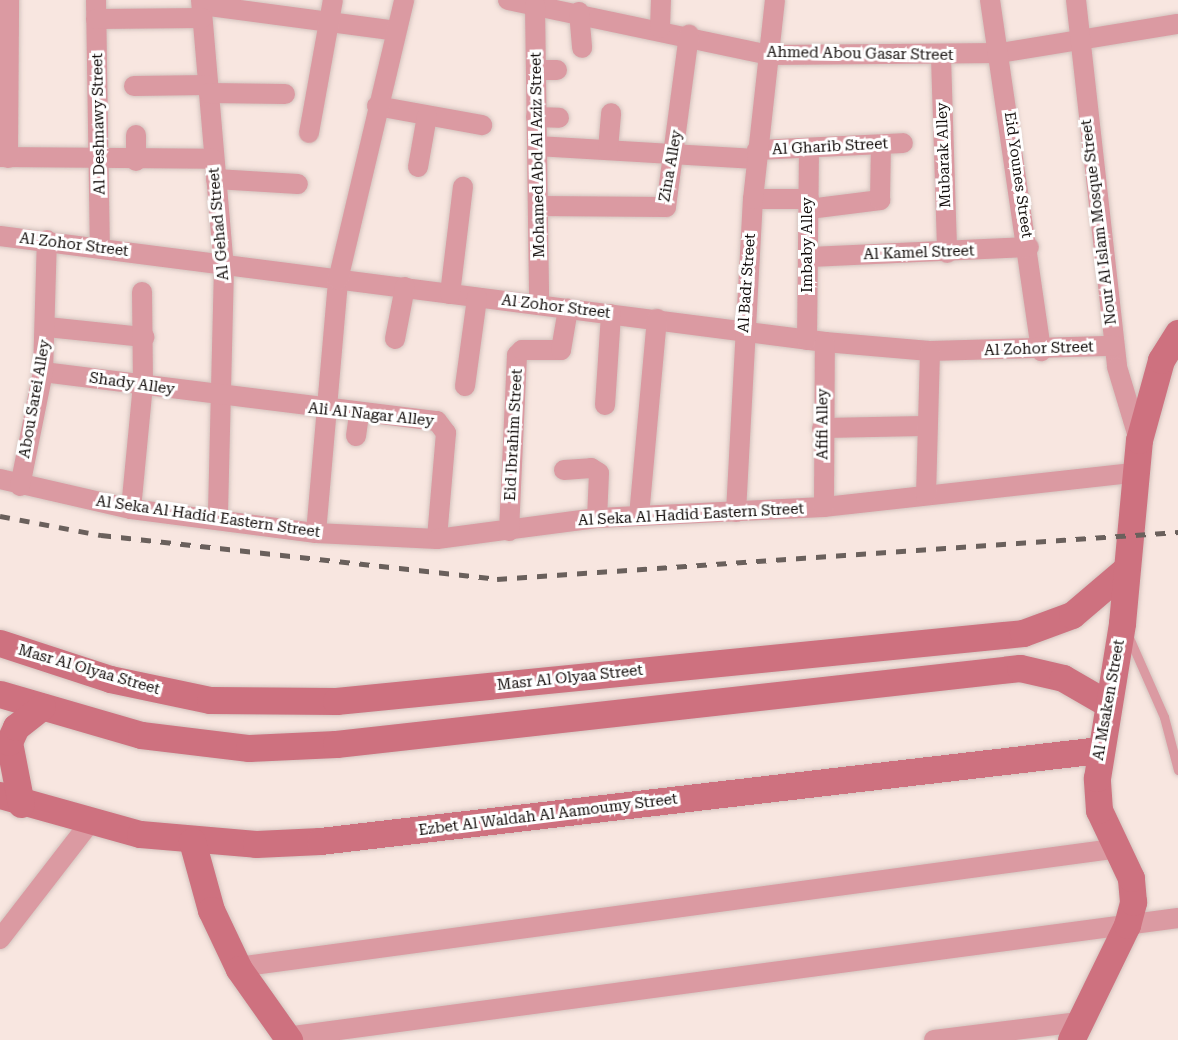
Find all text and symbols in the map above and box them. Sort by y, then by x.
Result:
street label: Ahmed Abou Gasar Street [766,43,954,65]
street label: Mohamed Abd Al Aziz Street [527,52,549,258]
street label: Al Deshnawy Street [89,53,109,195]
street label: Mubarak Alley [933,102,955,208]
street label: Eid Younes Street [1000,111,1036,239]
street label: Nour Al Islam Mosque Street [1077,118,1121,326]
street label: Zina Alley [656,129,686,203]
street label: Al Gharib Street [772,135,888,159]
street label: Al Gehad Street [205,167,233,281]
street label: Imbaby Alley [799,197,817,293]
street label: Al Zohor Street [18,229,130,261]
street label: Al Badr Street [735,233,759,333]
street label: Al Kamel Street [863,242,975,264]
street label: Al Zohor Street [500,291,612,323]
street label: Abou Sarei Alley [16,338,54,460]
street label: Al Zohor Street [984,338,1094,360]
street label: Shady Alley [88,369,176,399]
street label: Eid Ibrahim Street [502,369,526,501]
street label: Afifi Alley [814,388,832,460]
street label: Ali Al Nagar Alley [307,399,435,431]
street label: Al Seka Al Hadid Eastern Street [95,492,321,542]
street label: Al Seka Al Hadid Eastern Street [578,500,804,530]
street label: Al Msaken Street [1090,638,1128,762]
street label: Masr Al Olyaa Street [16,641,162,699]
street label: Masr Al Olyaa Street [496,661,644,695]
street label: Ezbet Al Waldah Al Aamoumy Street [417,790,679,840]

